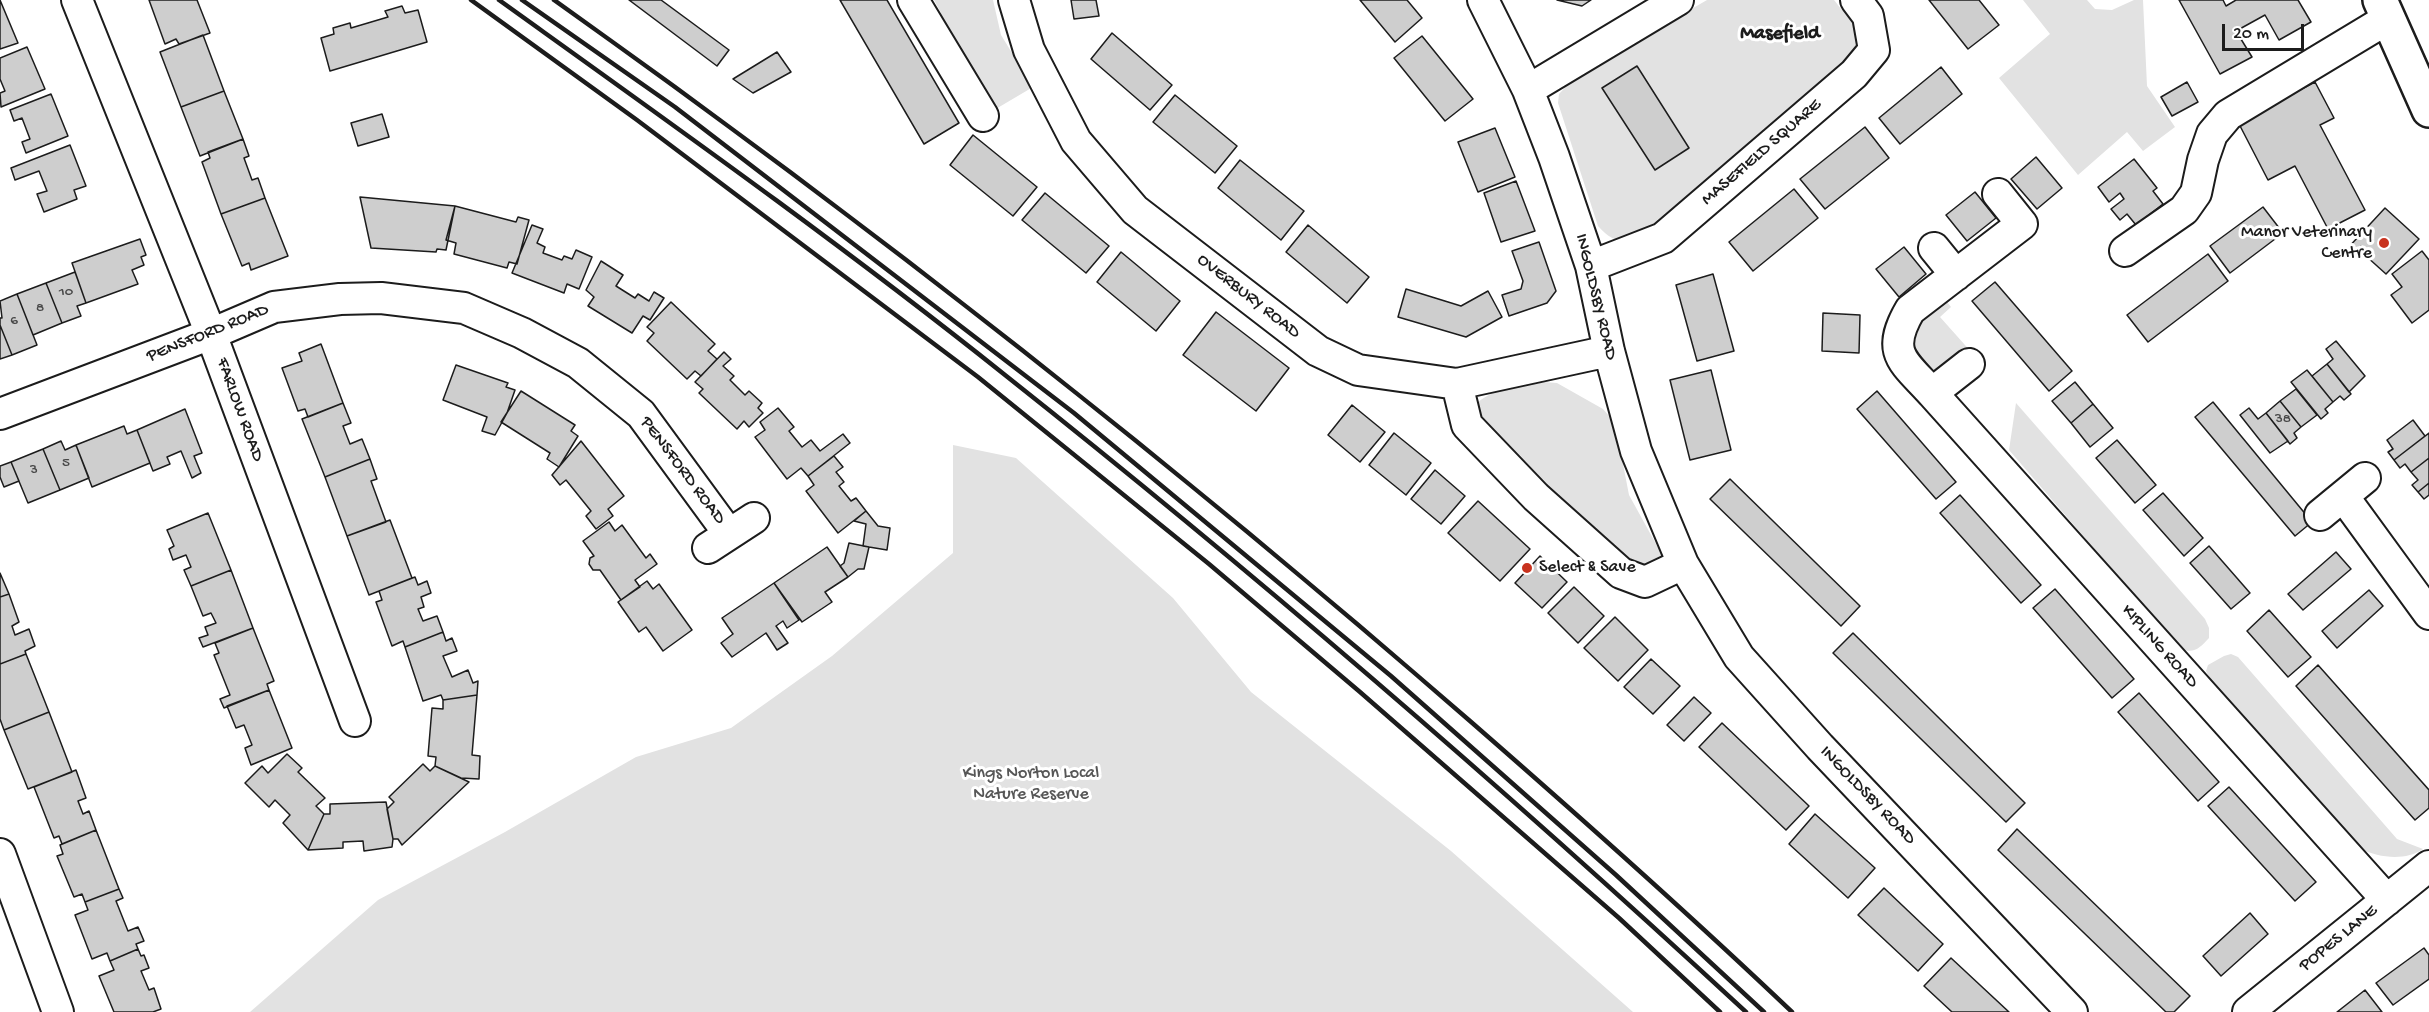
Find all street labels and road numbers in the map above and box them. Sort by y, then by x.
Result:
street label: MASEFIELD SQUARE [1698,95,1826,211]
street label: INGOLDSBY ROAD [1569,232,1621,362]
street label: OVERBURY ROAD [1192,250,1304,344]
street label: PENSFORD ROAD [144,300,272,368]
street label: FARLOW ROAD [210,355,268,465]
street label: PENSFORD ROAD [634,413,730,529]
street label: KIPLING ROAD [2116,601,2202,693]
street label: INGOLDSBY ROAD [1814,742,1920,850]
street label: POPES LANE [2295,901,2383,977]

